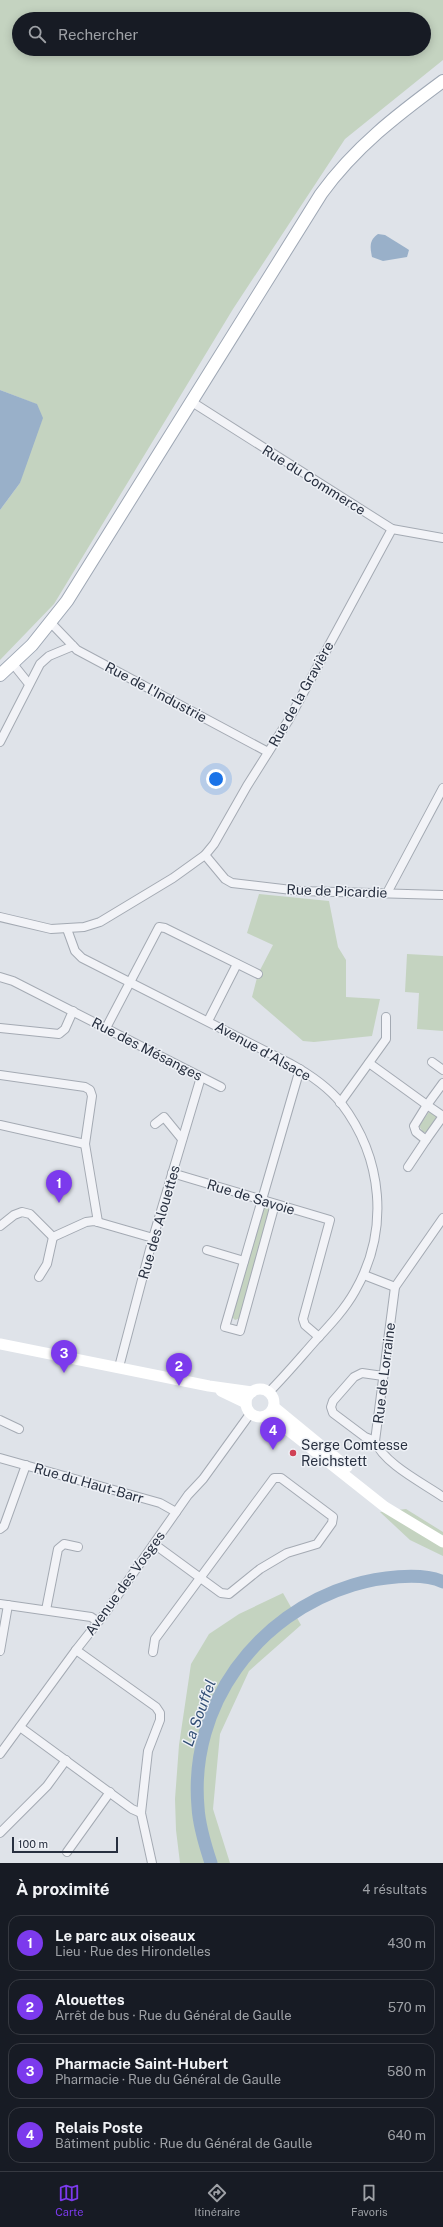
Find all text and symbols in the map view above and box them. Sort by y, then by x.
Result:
search box [12,12,431,56]
icon: search [26,23,48,45]
text: Rechercher [58,26,138,43]
street label: Rue du Commerce [259,442,369,518]
street label: Rue de la Gravière [265,638,337,750]
street label: Rue de l'Industrie [102,658,210,726]
your location [206,769,226,789]
street label: Rue de Picardie [286,881,388,901]
street label: Rue des Mésanges [89,1014,205,1084]
street label: Avenue d'Alsace [212,1018,314,1084]
street label: Rue des Alouettes [135,1163,183,1281]
pin: 1 [46,1170,72,1203]
street label: Rue de Savoie [205,1176,297,1218]
street label: Rue de Lorraine [370,1321,398,1425]
pin: 3 [51,1340,77,1373]
pin: 2 [166,1353,192,1386]
pin: 4 [260,1417,286,1450]
place label: Serge Comtesse Reichstett [301,1437,408,1469]
marker: Serge Comtesse Reichstett [288,1448,298,1458]
street label: Rue du Haut-Barr [32,1460,146,1506]
street label: Avenue des Vosges [82,1528,168,1638]
water label: La Souffel [179,1677,219,1749]
scale bar [12,1835,118,1854]
text: 100 m [18,1838,48,1850]
text: À proximité [16,1879,110,1899]
text: 4 résultats [362,1882,427,1897]
text: Le parc aux oiseaux [55,1927,196,1944]
text: 1 [27,1936,33,1951]
text: 430 m [387,1936,426,1951]
text: Lieu · Rue des Hirondelles [55,1944,211,1959]
text: Alouettes [55,1991,125,2008]
text: 2 [26,2000,34,2015]
text: 570 m [388,2000,426,2015]
text: Arrêt de bus · Rue du Général de Gaulle [55,2008,292,2023]
text: Pharmacie Saint-Hubert [55,2055,228,2072]
text: 3 [26,2064,34,2079]
text: 580 m [387,2064,426,2079]
text: Pharmacie · Rue du Général de Gaulle [55,2072,281,2087]
text: Relais Poste [55,2119,143,2136]
text: 4 [26,2128,34,2143]
text: 640 m [387,2128,426,2143]
text: Bâtiment public · Rue du Général de Gaulle [55,2136,312,2151]
tab: Carte [55,2182,83,2218]
tab: Itinéraire [194,2182,240,2218]
tab: Favoris [351,2182,388,2218]

